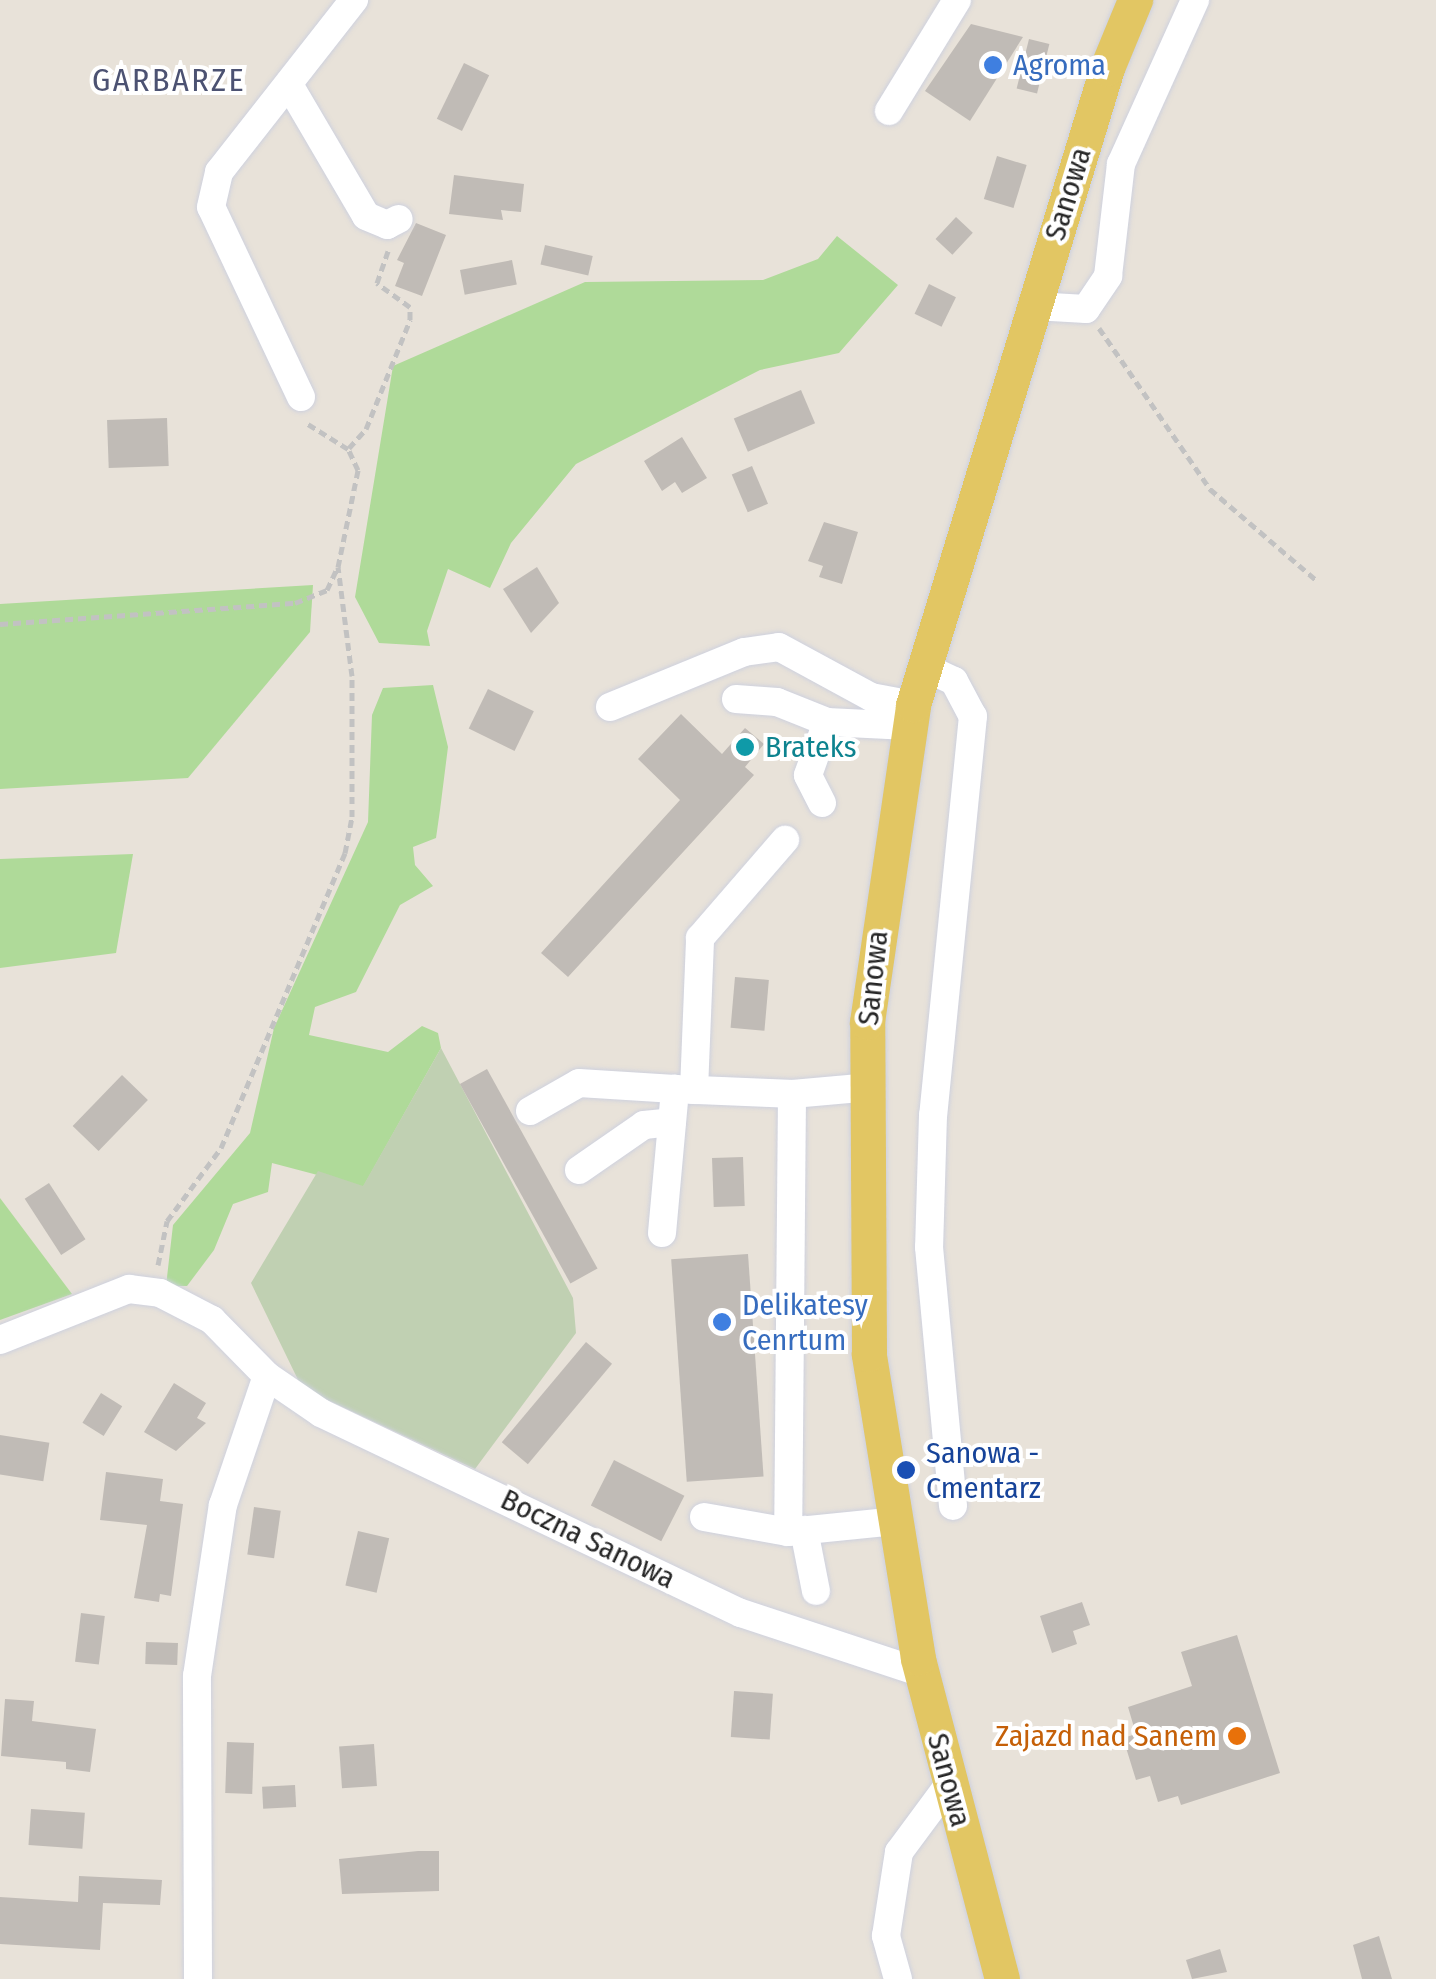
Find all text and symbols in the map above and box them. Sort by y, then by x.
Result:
place label: Agroma [1013,47,1106,83]
marker: Agroma [982,54,1004,76]
district label: GARBARZE [92,61,246,99]
street label: Sanowa [1037,143,1099,245]
place label: Brateks [765,729,856,765]
marker: Brateks [734,736,756,758]
street label: Sanowa [850,929,896,1027]
place label: Delikatesy Cenrtum [742,1287,868,1358]
marker: Delikatesy Cenrtum [711,1311,733,1333]
place label: Sanowa - Cmentarz [926,1435,1041,1506]
marker: Sanowa - Cmentarz [895,1459,917,1481]
street label: Boczna Sanowa [495,1481,681,1597]
place label: Zajazd nad Sanem [995,1718,1217,1754]
marker: Zajazd nad Sanem [1226,1725,1248,1747]
street label: Sanowa [919,1729,979,1831]

